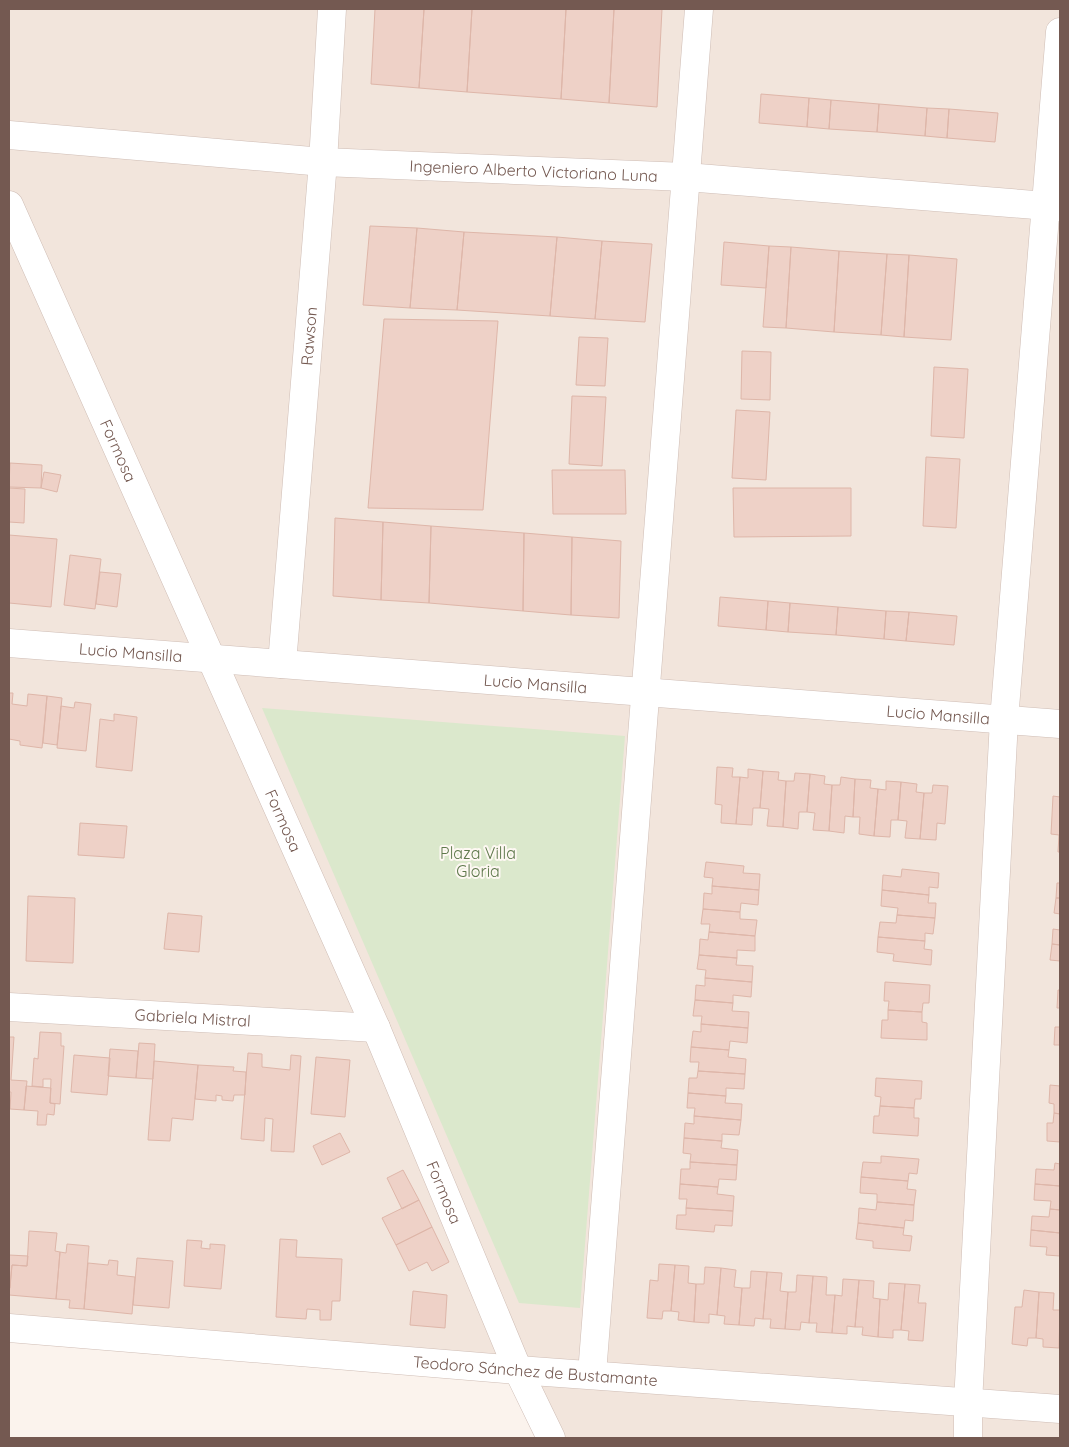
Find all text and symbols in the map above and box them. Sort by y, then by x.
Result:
street label: Ingeniero Alberto Victoriano Luna [409,156,658,186]
street label: Rawson [296,306,321,366]
street label: Formosa [96,416,141,485]
street label: Lucio Mansilla [78,638,183,666]
street label: Lucio Mansilla [483,670,588,698]
street label: Lucio Mansilla [886,701,991,729]
street label: Formosa [261,786,306,855]
park label: Plaza Villa Gloria [440,843,516,881]
street label: Gabriela Mistral [134,1004,251,1031]
street label: Formosa [422,1158,466,1227]
street label: Teodoro Sánchez de Bustamante [412,1351,658,1390]

